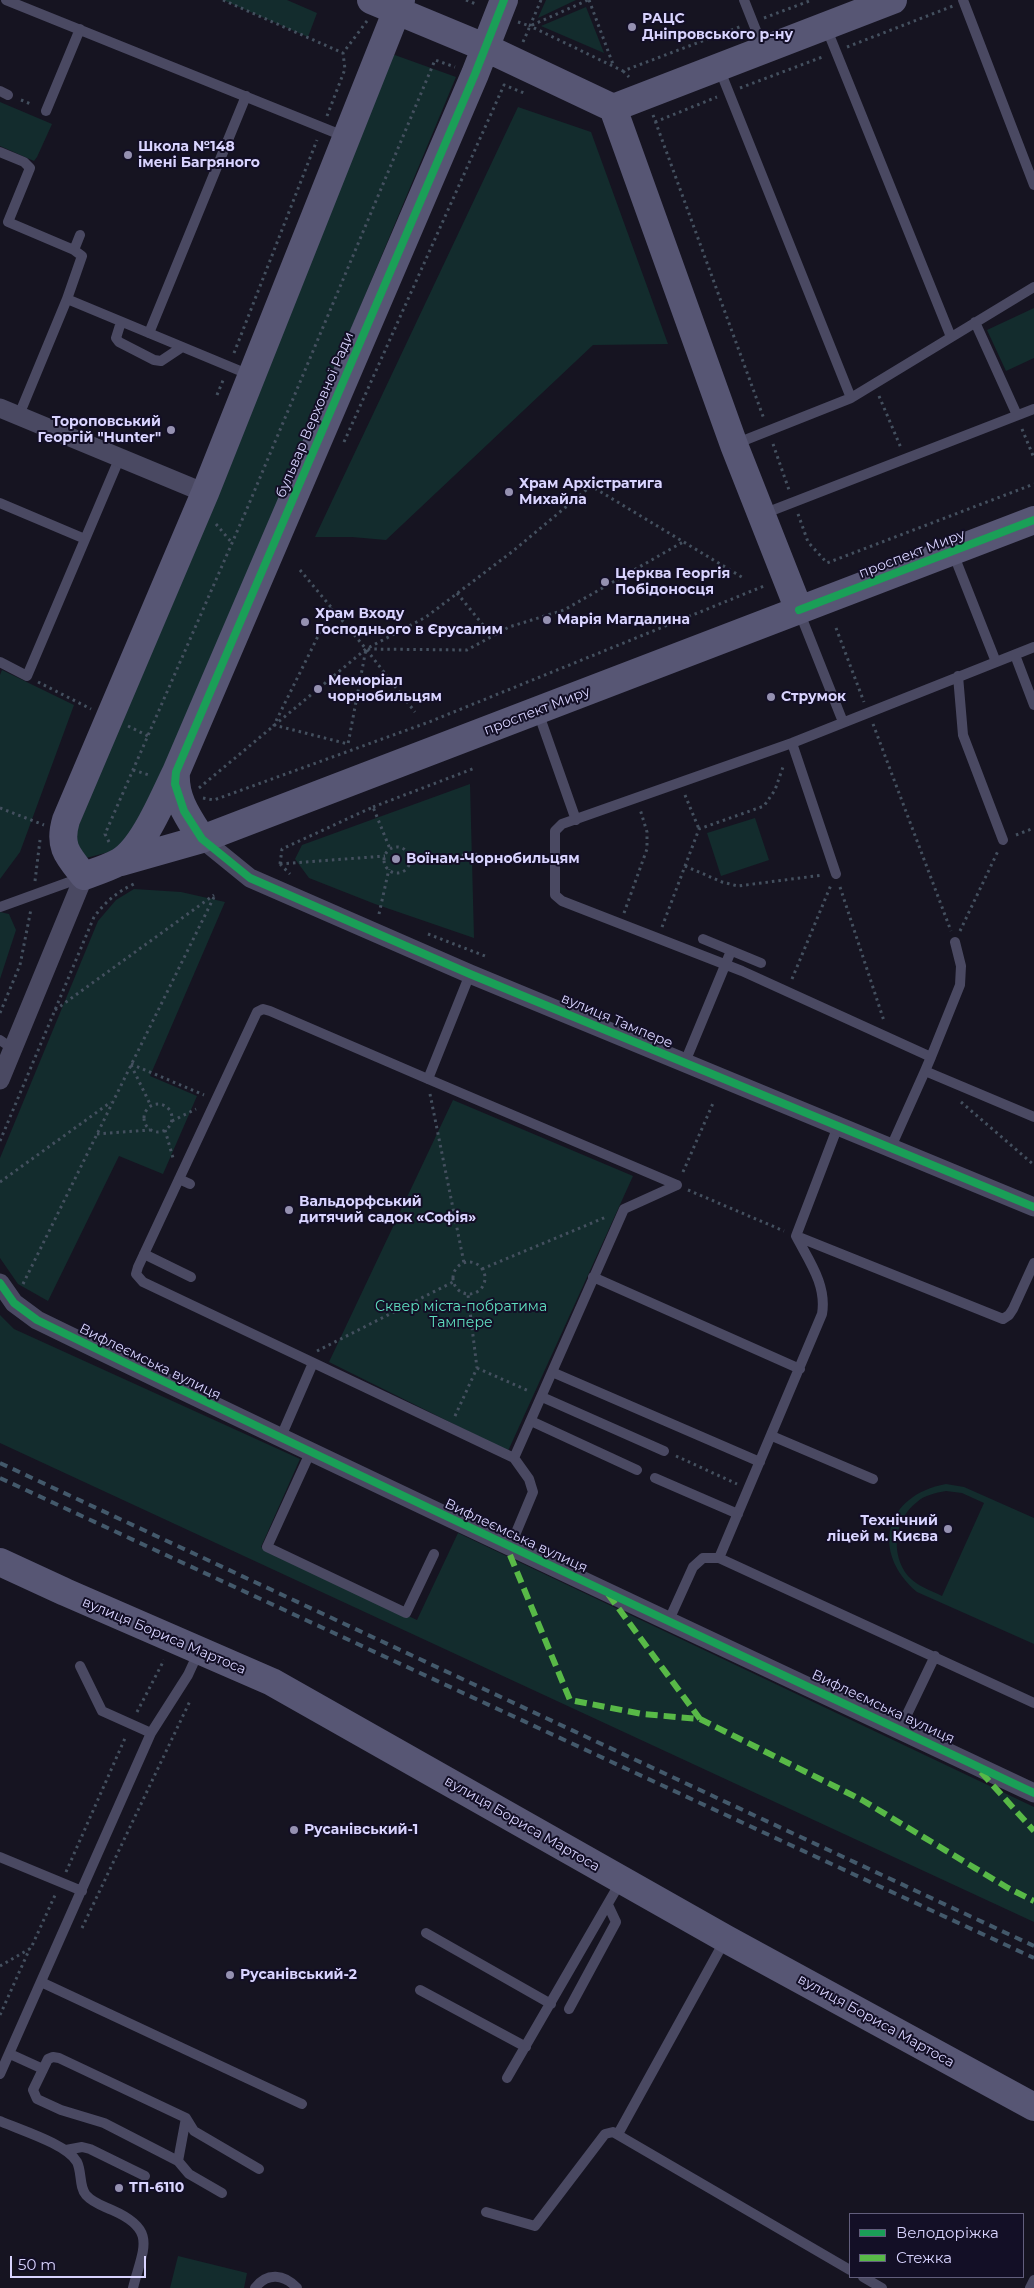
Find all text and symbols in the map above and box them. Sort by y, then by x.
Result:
place label: РАЦС Дніпровського р-ну [642,11,793,44]
marker: РАЦС Дніпровського р-ну [626,21,638,33]
place label: Школа №148 імені Багряного [138,139,260,172]
marker: Школа №148 імені Багряного [122,149,134,161]
street label: бульвар Верховної Ради [272,330,358,500]
place label: Тороповський Георгій "Hunter" [37,414,161,447]
marker: Тороповський Георгій "Hunter" [165,424,177,436]
place label: Храм Архістратига Михайла [519,476,663,508]
marker: Храм Архістратига Михайла [503,486,515,498]
street label: проспект Миру [856,526,968,582]
place label: Церква Георгія Побідоносця [615,566,730,598]
marker: Церква Георгія Побідоносця [599,576,611,588]
place label: Храм Входу Господнього в Єрусалим [315,606,503,638]
place label: Марія Магдалина [557,612,690,628]
marker: Марія Магдалина [541,614,553,626]
marker: Храм Входу Господнього в Єрусалим [299,616,311,628]
place label: Меморіал чорнобильцям [328,673,442,706]
marker: Меморіал чорнобильцям [312,683,324,695]
street label: проспект Миру [481,683,593,739]
place label: Струмок [781,689,846,705]
marker: Струмок [765,691,777,703]
place label: Воїнам-Чорнобильцям [406,851,580,867]
marker: Воїнам-Чорнобильцям [390,853,402,865]
street label: вулиця Тампере [559,990,675,1052]
place label: Вальдорфський дитячий садок «Софія» [299,1194,476,1226]
marker: Вальдорфський дитячий садок «Софія» [283,1204,295,1216]
park label: Сквер міста-побратима Тампере [375,1299,547,1331]
street label: Вифлеємська вулиця [76,1320,224,1404]
street label: Вифлеємська вулиця [442,1495,590,1577]
place label: Технічний ліцей м. Києва [827,1513,938,1545]
marker: Технічний ліцей м. Києва [942,1523,954,1535]
street label: вулиця Бориса Мартоса [80,1594,248,1678]
street label: Вифлеємська вулиця [809,1666,957,1748]
street label: вулиця Бориса Мартоса [441,1773,603,1875]
place label: Русанівський-1 [304,1822,418,1838]
marker: Русанівський-1 [288,1824,300,1836]
place label: Русанівський-2 [240,1967,357,1983]
marker: Русанівський-2 [224,1969,236,1981]
street label: вулиця Бориса Мартоса [795,1971,957,2071]
place label: ТП-6110 [129,2180,184,2196]
marker: ТП-6110 [113,2182,125,2194]
legend [849,2213,1024,2278]
text: Велодоріжка [896,2223,999,2242]
scale bar [12,2246,149,2278]
text: Стежка [896,2248,952,2267]
text: 50 m [18,2255,56,2274]

